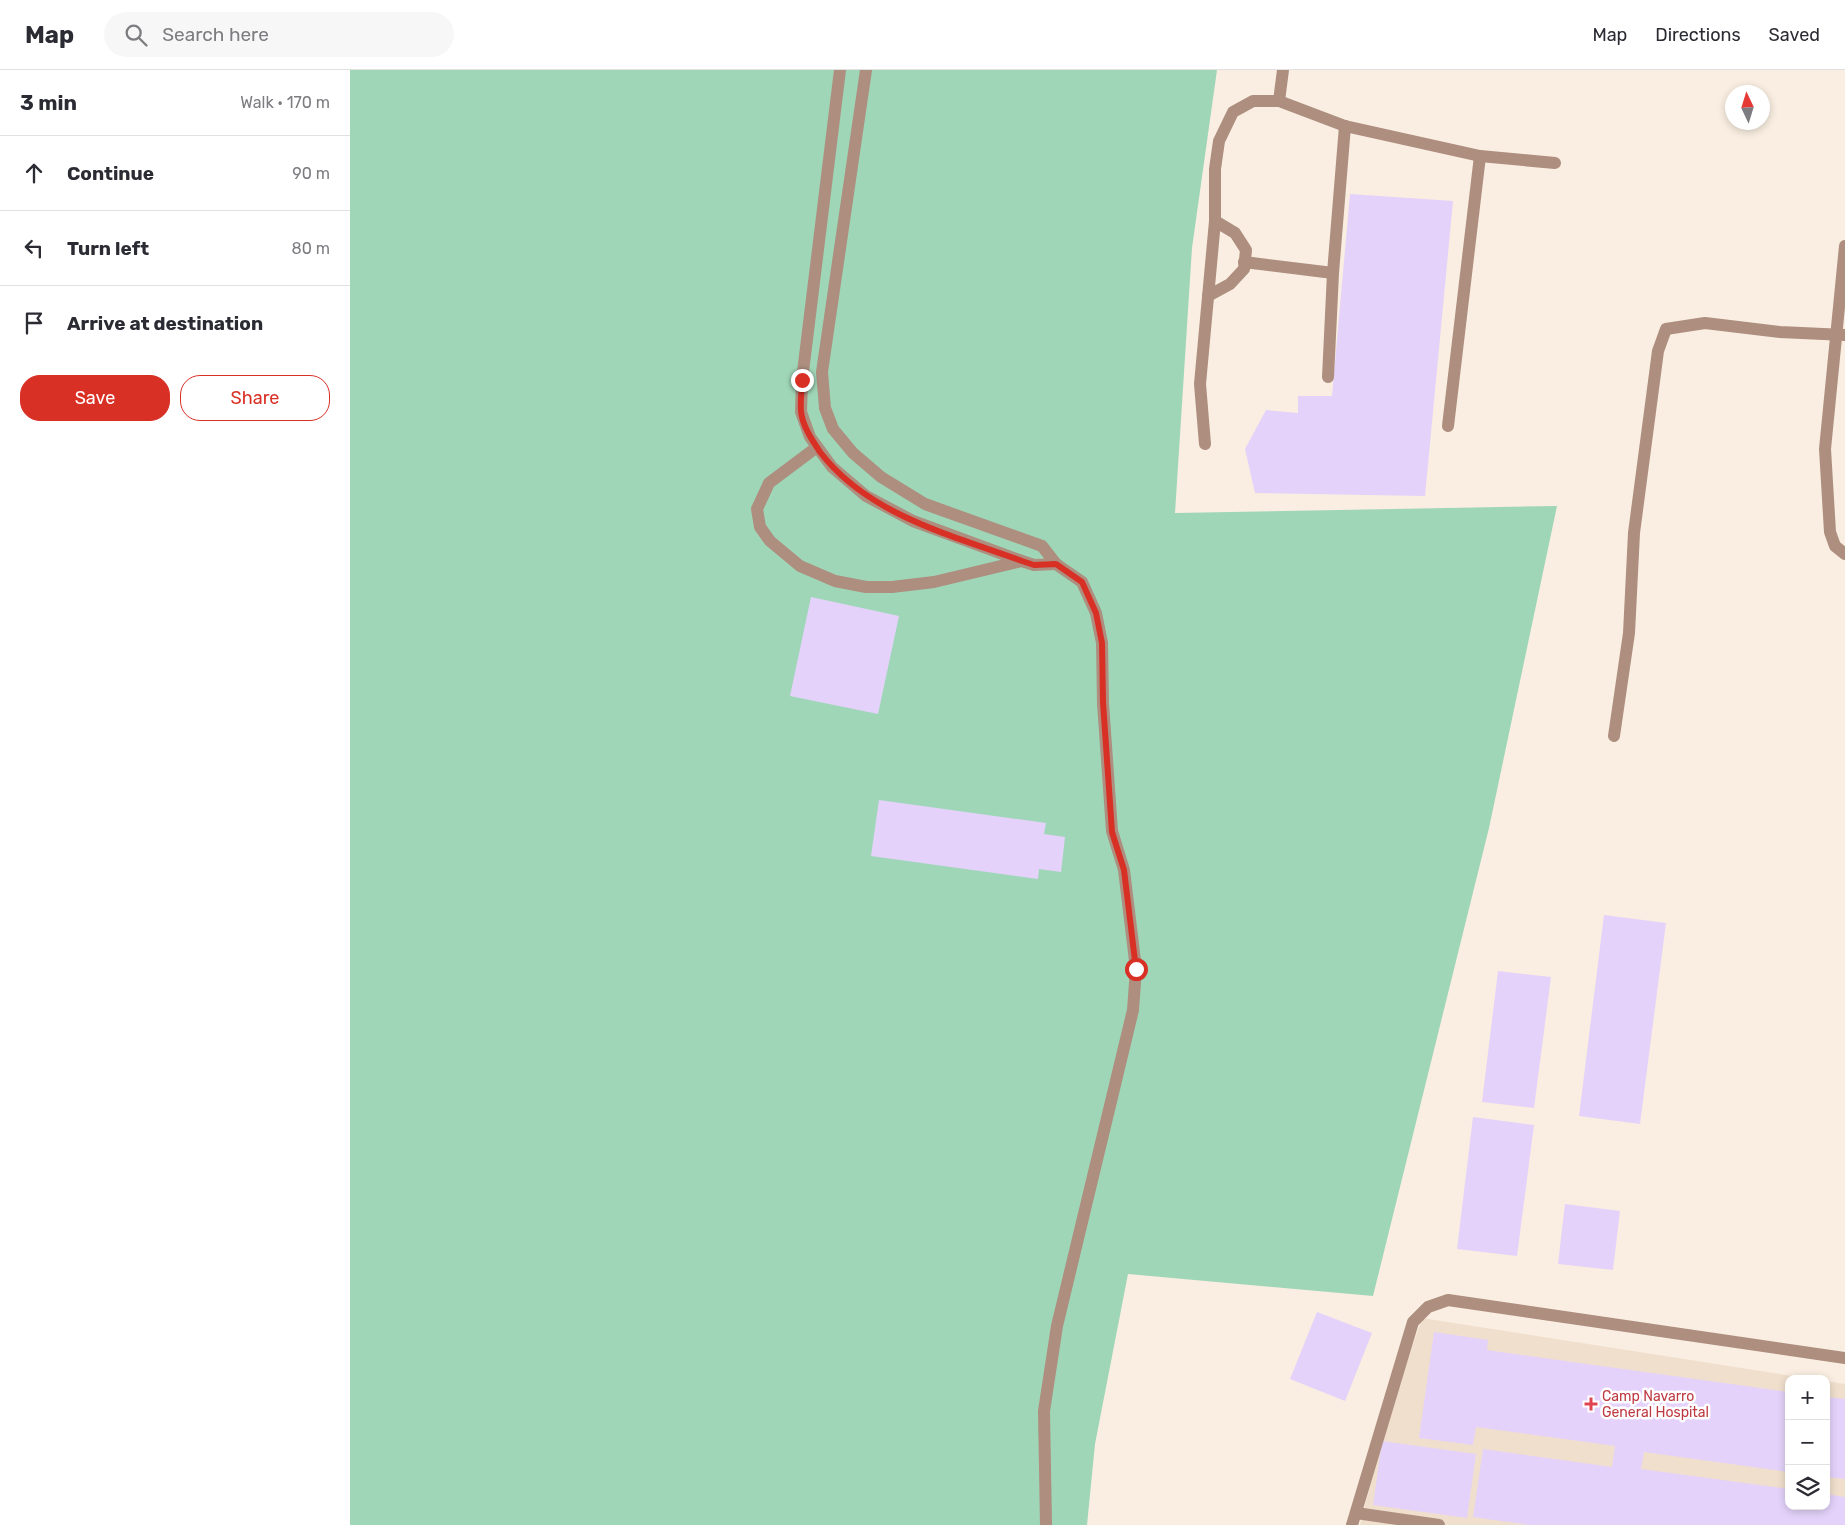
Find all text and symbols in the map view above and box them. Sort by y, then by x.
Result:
search box [104,12,454,57]
text: Map [25,21,74,49]
icon: search [122,21,150,49]
text: Search here [162,23,269,46]
text: Map [1592,24,1627,46]
text: Directions [1655,24,1741,46]
text: Saved [1769,24,1820,46]
north arrow [1725,85,1770,130]
text: 3 min [20,90,77,115]
text: Walk · 170 m [240,93,330,112]
icon: ahead [20,159,48,187]
text: Continue [67,162,154,185]
text: 90 m [292,164,330,183]
icon: left [20,234,48,262]
text: Turn left [67,237,149,260]
text: 80 m [292,239,330,258]
icon: arrive [20,309,48,337]
text: Arrive at destination [67,312,263,335]
route end [791,369,814,392]
button: Save [20,375,170,421]
button: Share [180,375,330,421]
route start [1125,958,1148,981]
map controls [1785,1375,1830,1510]
button: + [1785,1375,1830,1420]
place label: Camp Navarro General Hospital [1602,1388,1709,1421]
marker: Camp Navarro General Hospital [1584,1397,1598,1411]
button: − [1785,1420,1830,1465]
button: layers [1785,1465,1830,1510]

